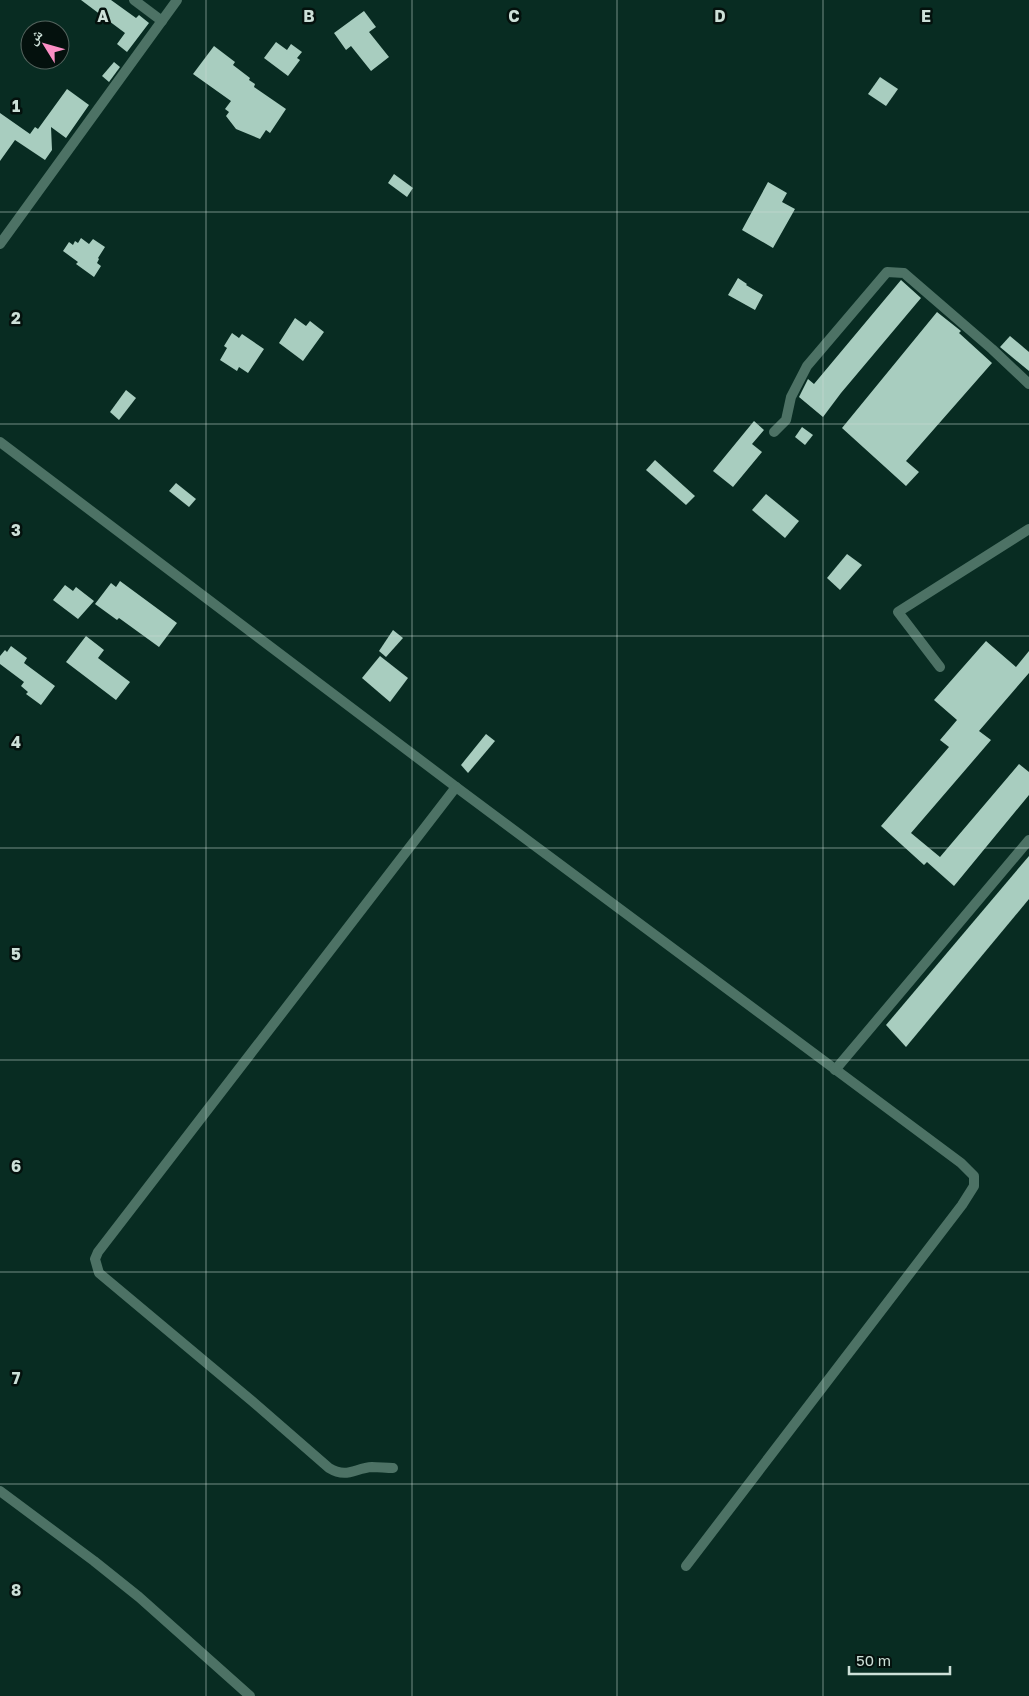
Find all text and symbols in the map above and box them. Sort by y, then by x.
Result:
text: A [97,6,109,26]
text: B [303,6,315,26]
text: C [508,6,520,26]
text: D [714,6,726,26]
text: E [921,6,931,26]
north arrow [20,20,70,70]
text: ش [23,26,46,49]
text: 1 [12,96,20,116]
text: 2 [11,308,21,328]
text: 3 [11,520,21,540]
text: 4 [11,732,21,752]
text: 5 [11,944,21,964]
text: 6 [11,1156,21,1176]
text: 7 [12,1368,21,1388]
text: 8 [11,1580,21,1600]
scale bar [849,1644,950,1676]
text: 50 m [856,1651,891,1669]

